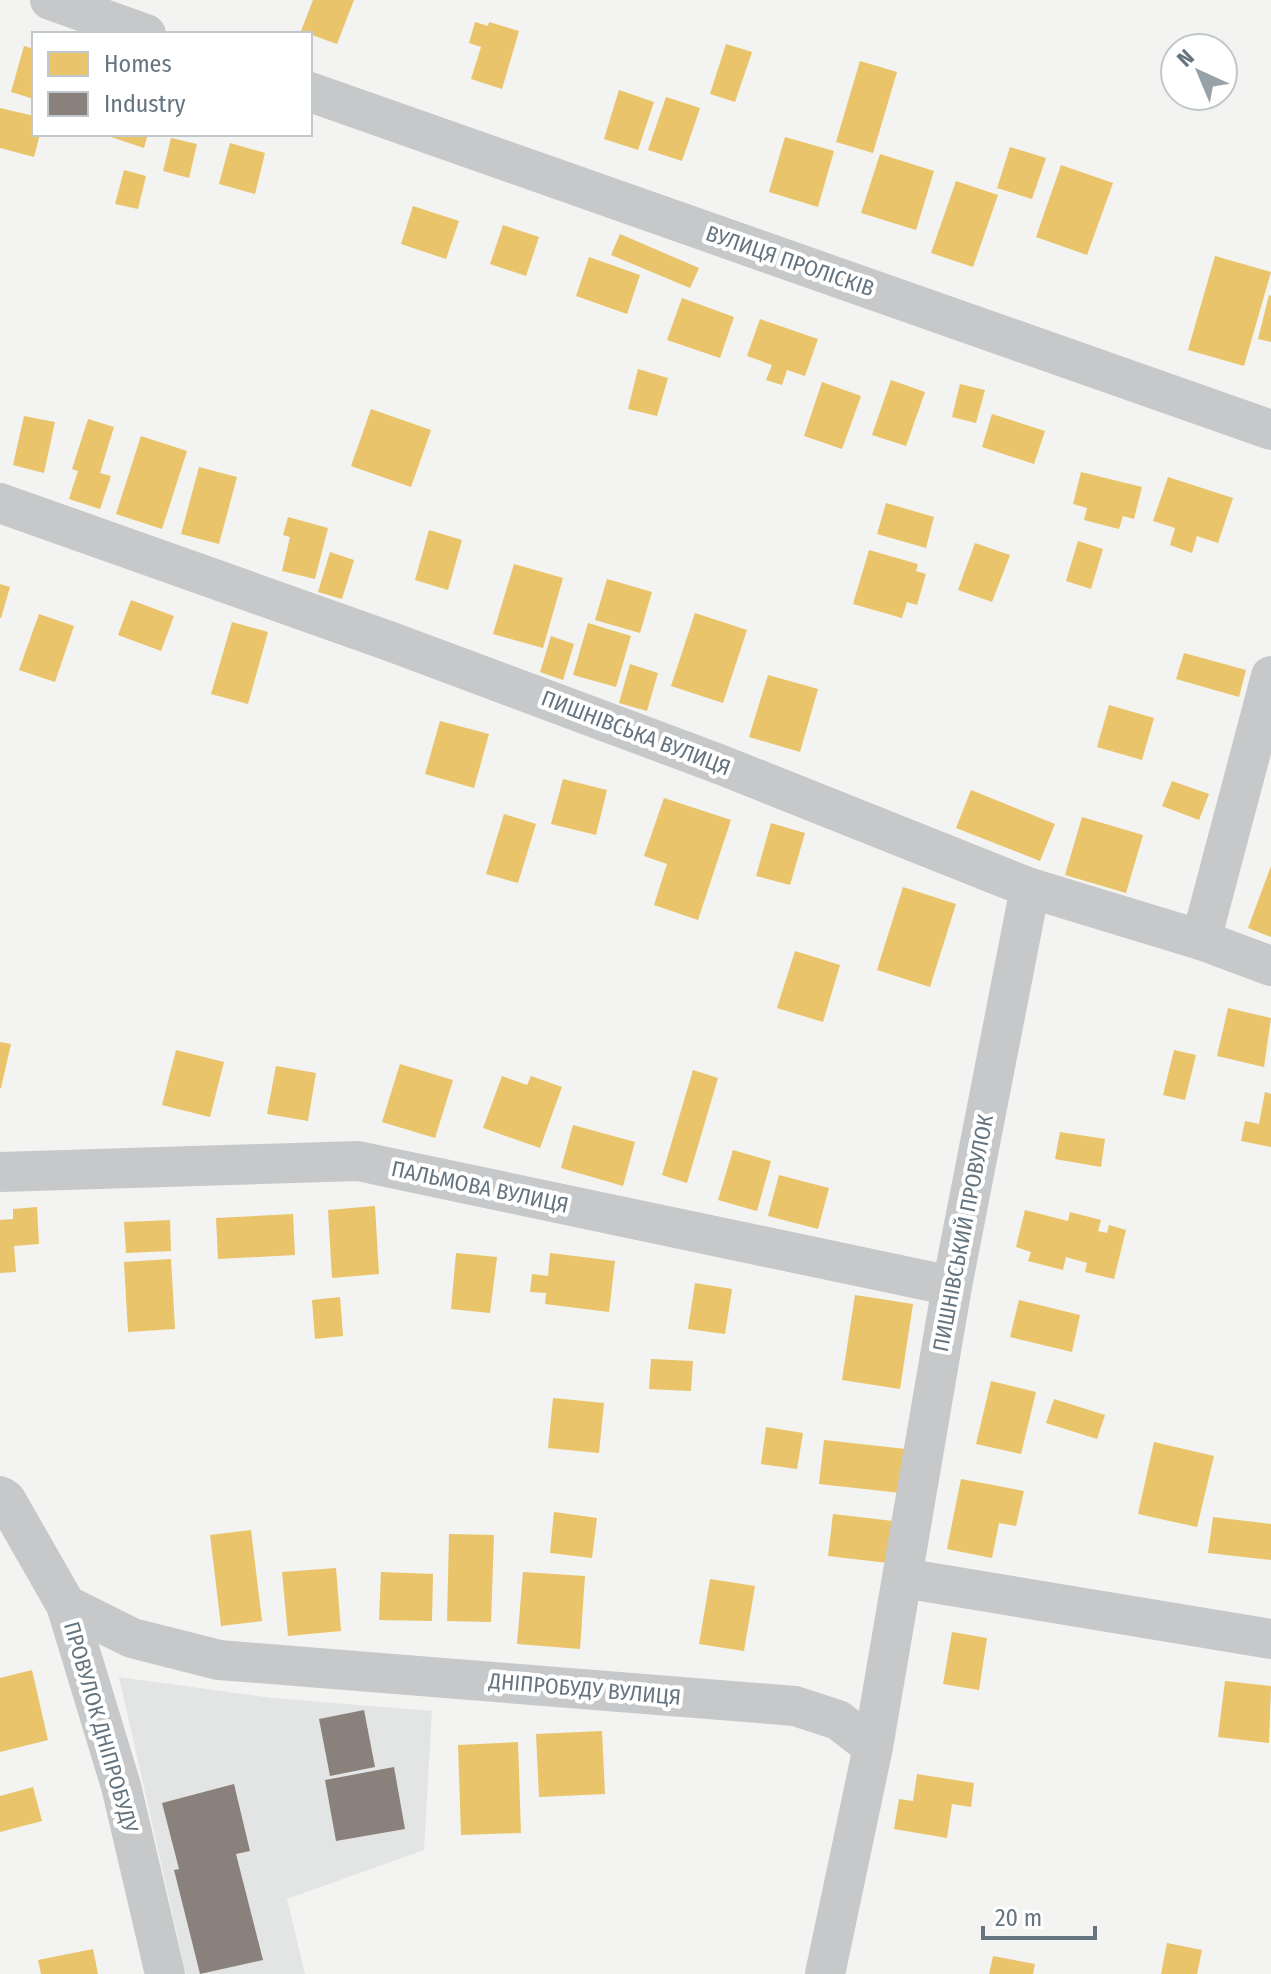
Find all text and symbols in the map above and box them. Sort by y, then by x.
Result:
legend [32,32,312,136]
north arrow [1159,32,1239,112]
text: N [1171,44,1200,72]
text: Homes [104,50,172,78]
text: Industry [104,90,186,118]
street label: ВУЛИЦЯ ПРОЛІСКІВ [702,220,878,302]
street label: ПИШНІВСЬКА ВУЛИЦЯ [538,684,734,782]
street label: ПИШНІВСЬКИЙ ПРОВУЛОК [927,1112,999,1354]
street label: ПАЛЬМОВА ВУЛИЦЯ [389,1155,571,1219]
street label: ПРОВУЛОК ДНІПРОБУДУ [58,1618,144,1836]
street label: ДНІПРОБУДУ ВУЛИЦЯ [487,1667,682,1711]
scale bar [983,1890,1095,1940]
text: 20 m [995,1904,1042,1932]

